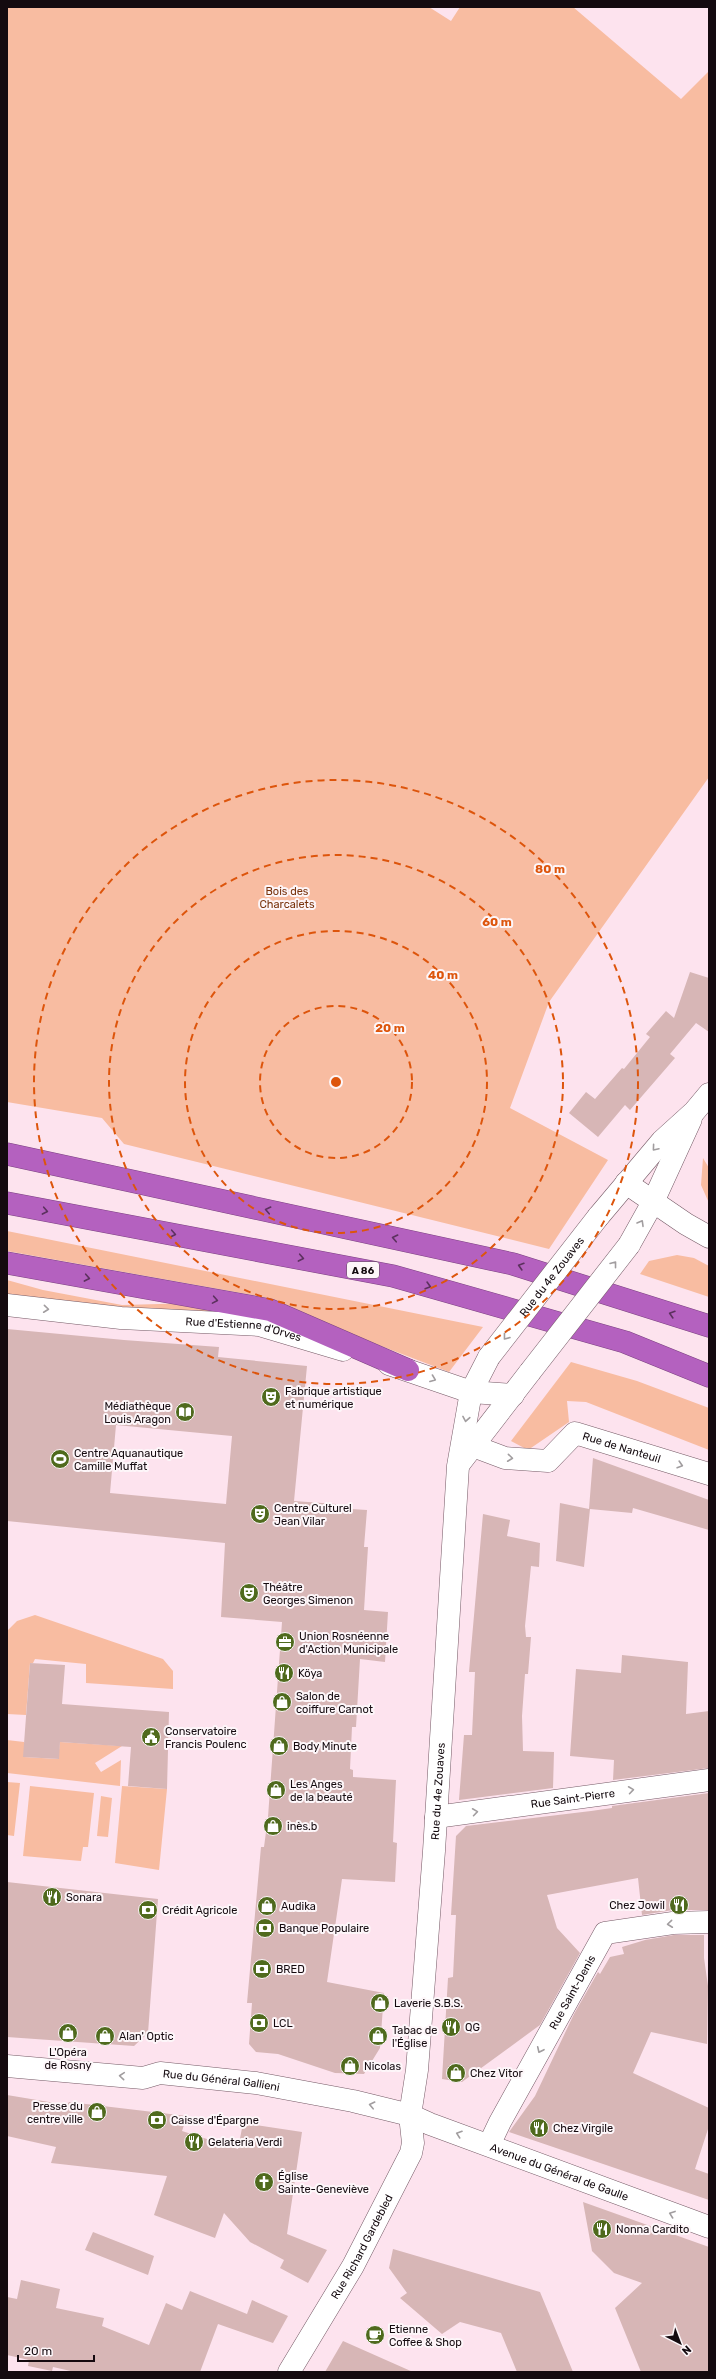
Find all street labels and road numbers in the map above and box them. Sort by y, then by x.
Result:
street label: Rue du 4e Zouaves [517,1234,587,1319]
road number: A 86 [347,1262,379,1278]
street label: Rue d'Estienne d'Orves [185,1315,303,1344]
street label: Rue de Nanteuil [581,1430,662,1466]
street label: Rue du 4e Zouaves [429,1742,448,1840]
street label: Rue Saint-Pierre [530,1787,616,1811]
street label: Rue Saint-Denis [547,1953,599,2032]
street label: Rue du Général Gallieni [162,2067,281,2094]
street label: Avenue du Général de Gaulle [488,2141,630,2204]
street label: Rue Richard Gardebled [329,2192,396,2302]

